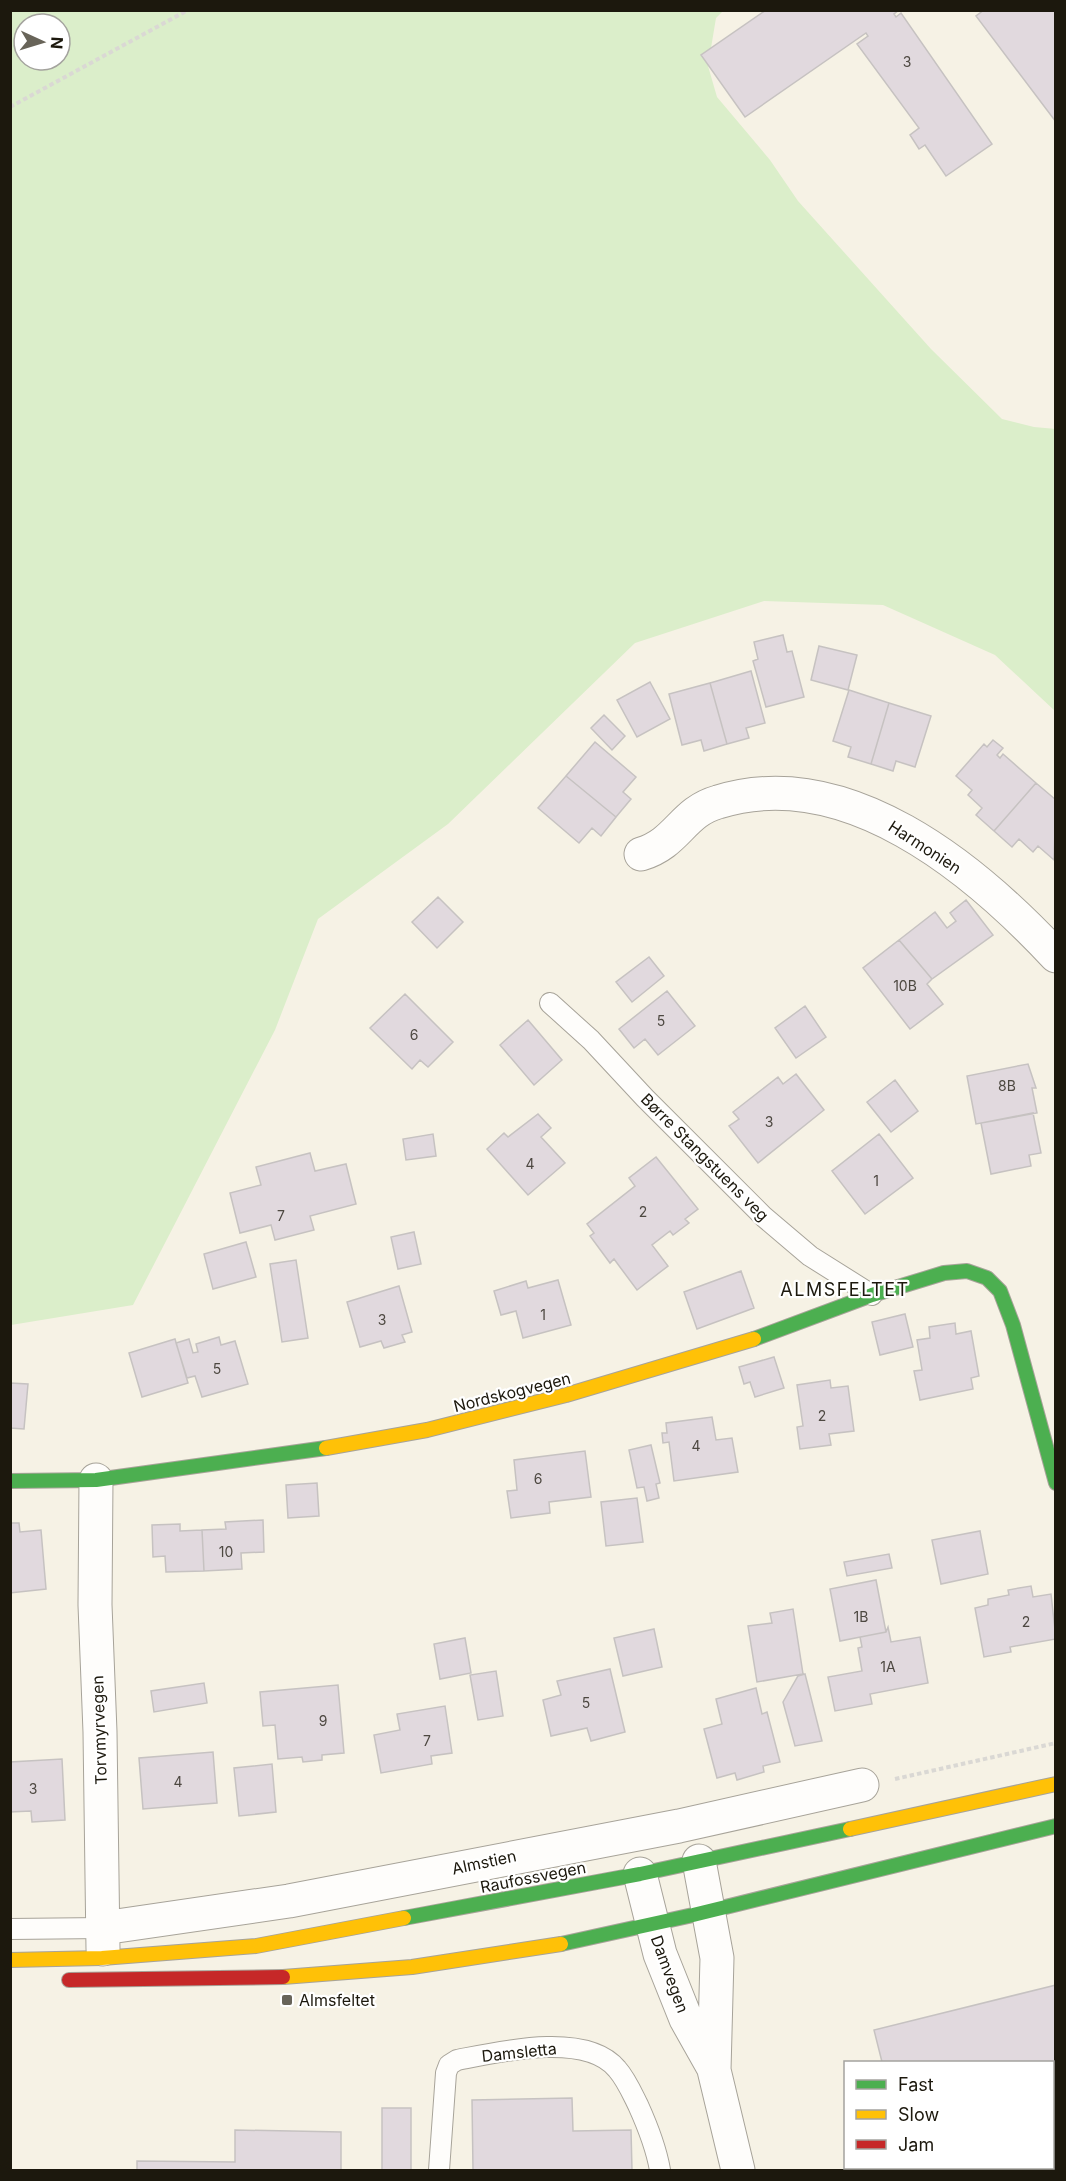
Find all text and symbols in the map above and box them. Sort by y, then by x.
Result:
north arrow [12,12,72,72]
text: N [47,36,67,50]
house number: 3 [903,53,911,70]
street label: Harmonien [885,816,965,878]
house number: 10B [893,977,917,994]
house number: 5 [657,1012,665,1029]
house number: 6 [410,1026,418,1043]
house number: 8B [998,1077,1016,1094]
street label: Børre Stangstuens veg [637,1089,773,1225]
house number: 3 [765,1113,773,1130]
house number: 4 [525,1155,535,1172]
house number: 1 [873,1172,879,1189]
house number: 2 [639,1203,647,1220]
house number: 7 [277,1207,285,1224]
district label: ALMSFELTET [780,1279,910,1300]
house number: 1 [540,1306,546,1323]
house number: 3 [378,1311,386,1328]
house number: 5 [213,1360,221,1377]
street label: Nordskogvegen [451,1368,573,1416]
house number: 2 [818,1407,826,1424]
house number: 4 [691,1437,701,1454]
house number: 6 [534,1470,542,1487]
house number: 10 [219,1543,233,1560]
house number: 1B [854,1608,868,1625]
house number: 2 [1022,1613,1030,1630]
house number: 1A [880,1658,896,1675]
street label: Torvmyrvegen [87,1675,111,1785]
house number: 5 [582,1694,590,1711]
house number: 9 [319,1712,327,1729]
house number: 7 [423,1732,431,1749]
house number: 4 [173,1773,183,1790]
house number: 3 [29,1780,37,1797]
street label: Almstien [450,1845,518,1879]
street label: Raufossvegen [478,1857,588,1897]
street label: Damvegen [647,1933,693,2015]
place label: Almsfeltet [299,1990,375,2010]
marker: Almsfeltet [280,1993,294,2007]
street label: Damsletta [480,2038,558,2066]
legend [844,2061,1054,2169]
text: Fast [898,2074,934,2095]
text: Slow [898,2104,939,2125]
text: Jam [898,2134,934,2155]

